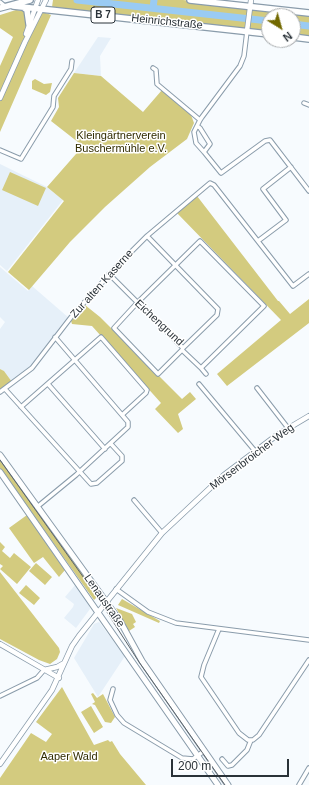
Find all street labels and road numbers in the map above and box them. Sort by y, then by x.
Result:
road number: B 7 [91,7,115,23]
street label: Heinrichstraße [131,12,203,32]
street label: Zur alten Kaserne [68,247,136,321]
street label: Eichengrund [132,297,186,349]
street label: Mörsenbroicher Weg [207,421,297,493]
street label: Lenaustraße [81,572,127,630]

